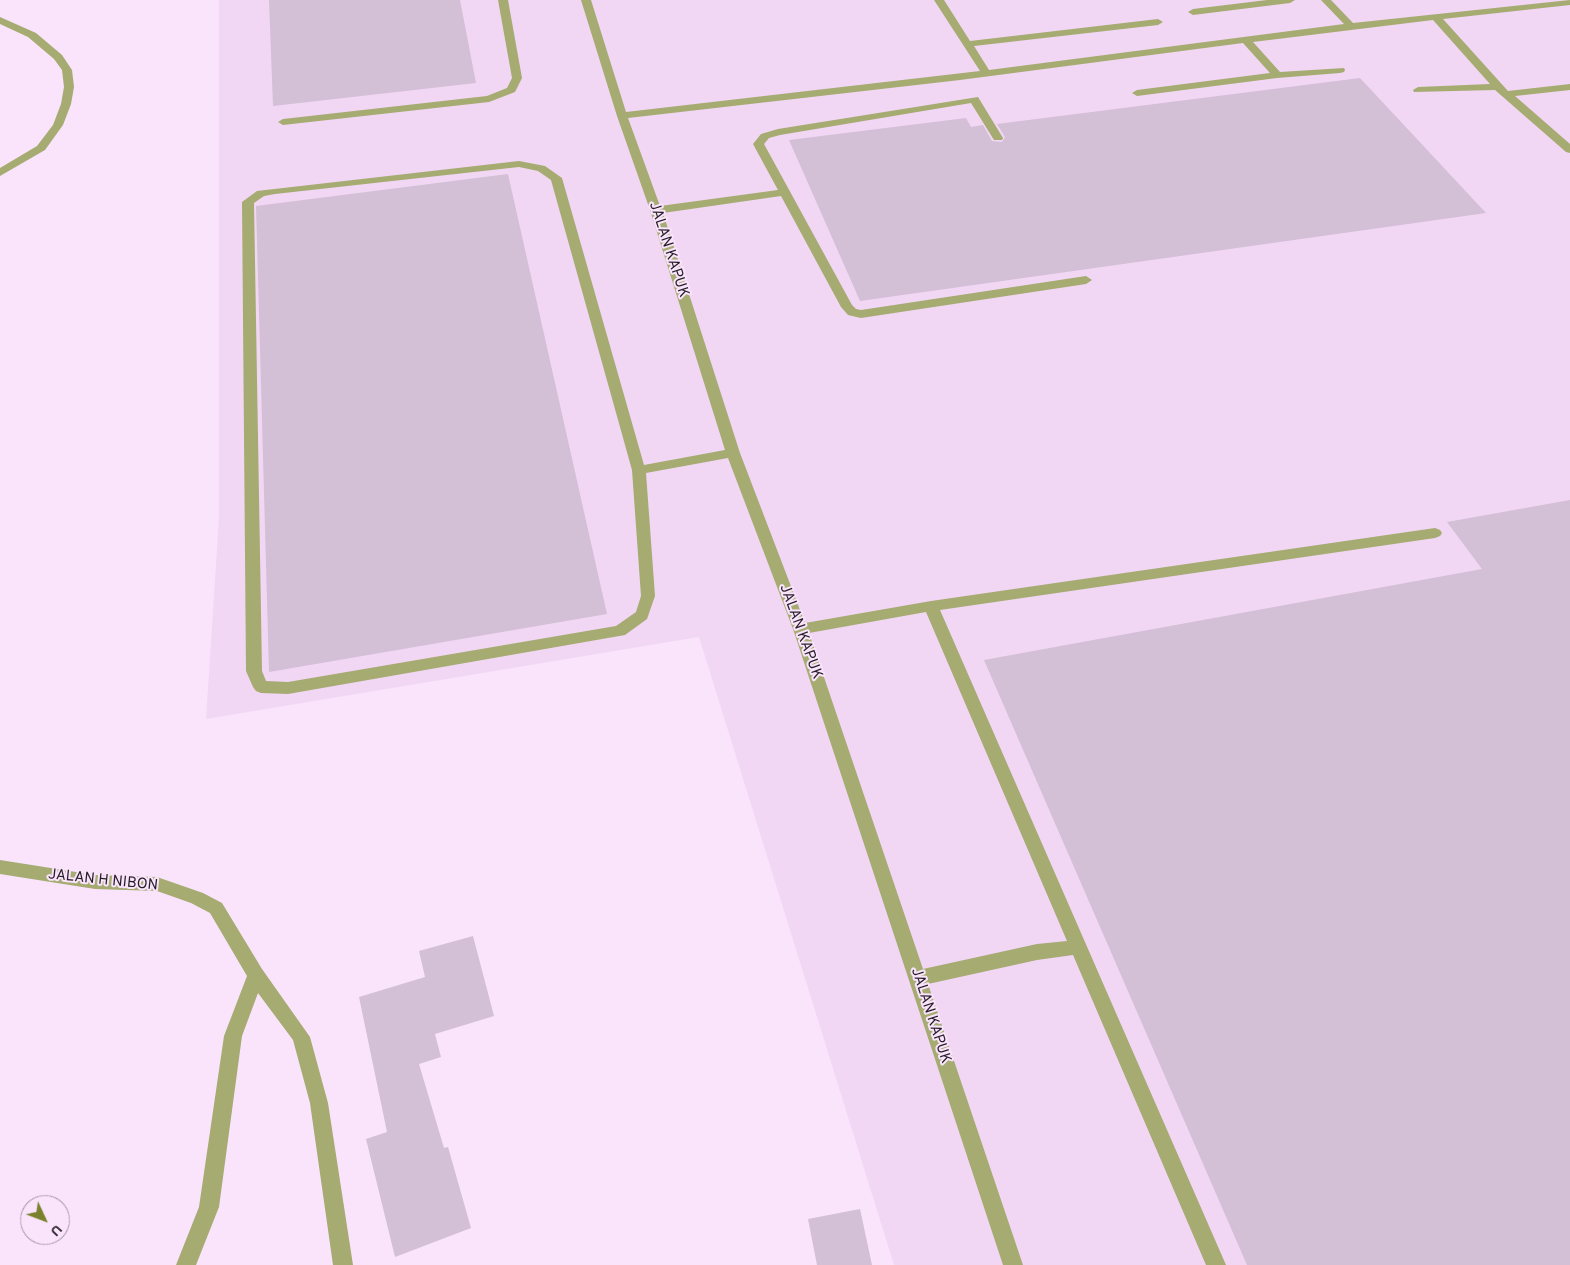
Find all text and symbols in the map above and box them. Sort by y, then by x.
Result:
street label: JALAN KAPUK [644,200,692,300]
street label: JALAN KAPUK [775,582,825,682]
street label: JALAN H NIBON [47,866,159,896]
street label: JALAN KAPUK [906,966,954,1066]
north arrow [20,1195,70,1245]
text: U [46,1220,65,1239]

